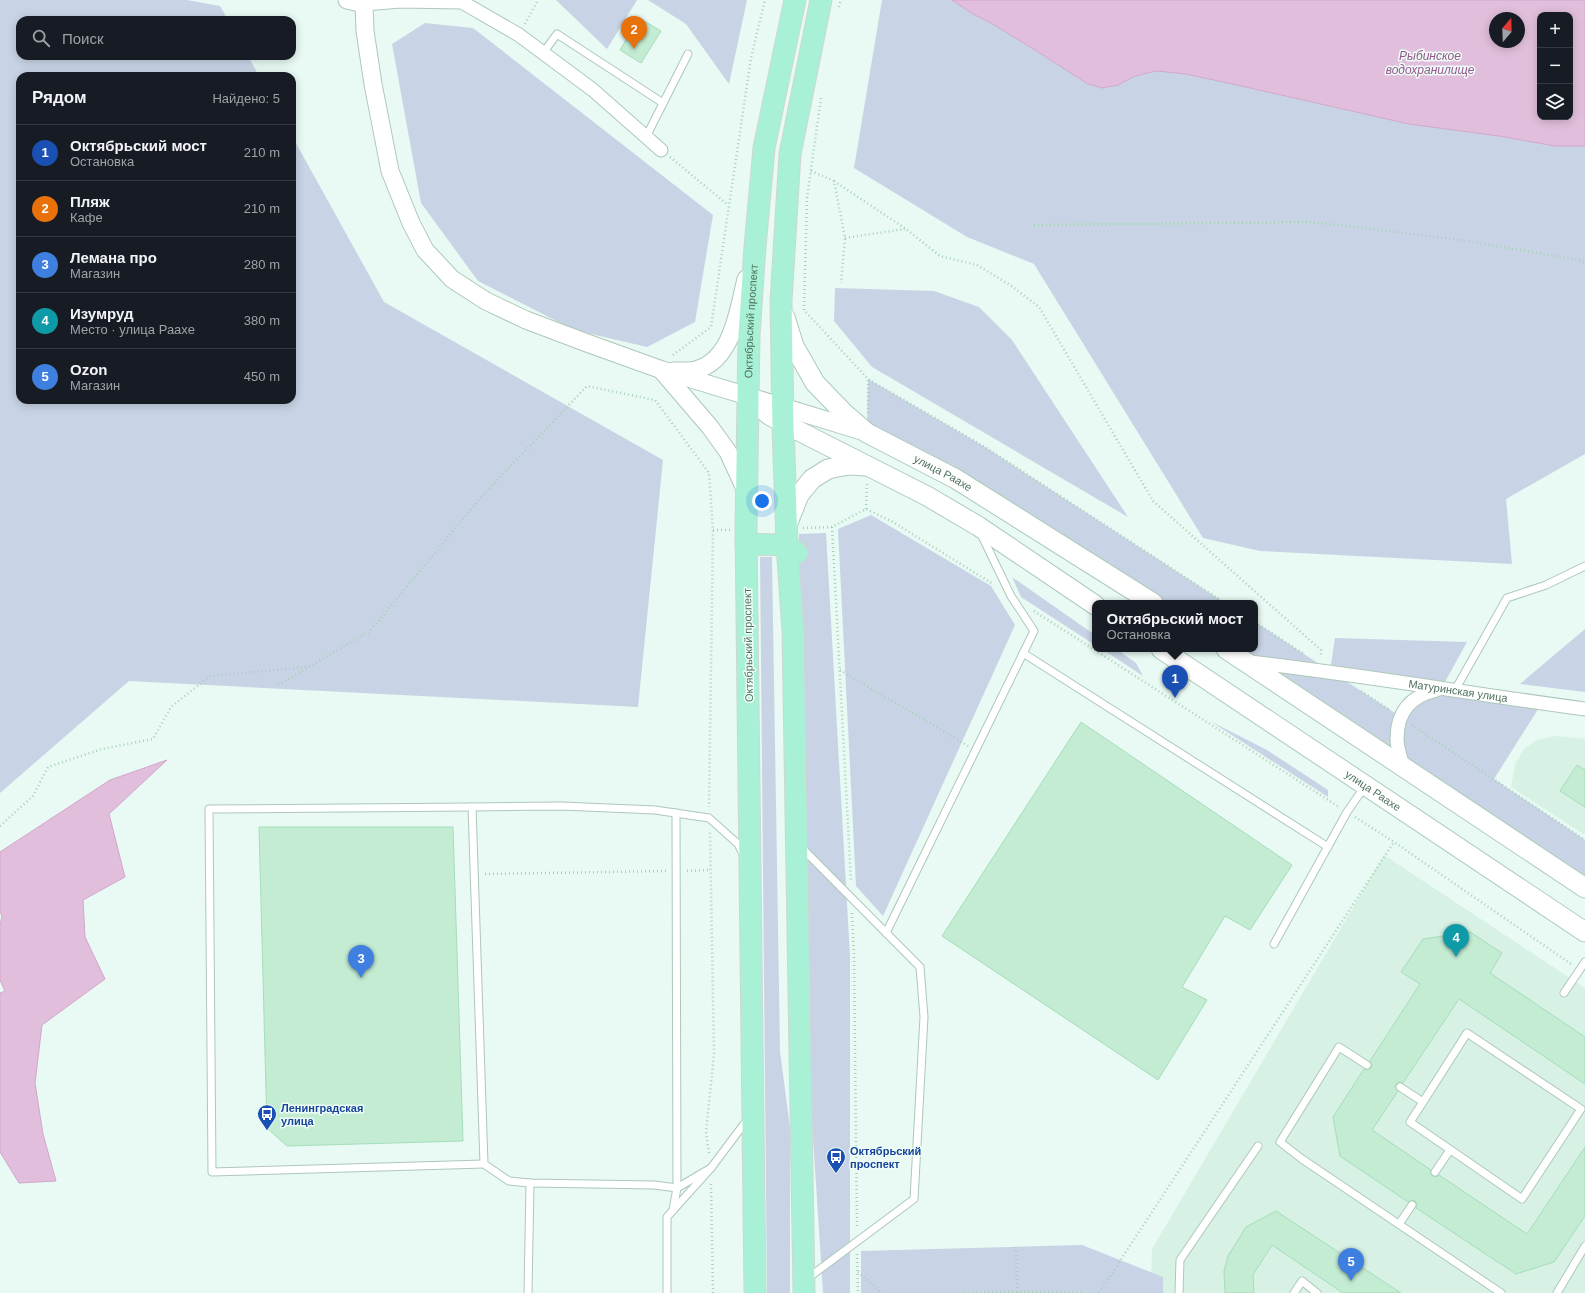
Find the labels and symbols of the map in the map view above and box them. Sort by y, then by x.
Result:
north arrow [1489,12,1525,48]
pin: 2 [621,16,647,49]
water label: Рыбинское водохранилище [1386,49,1475,77]
street label: Октябрьский проспект [742,264,760,378]
street label: улица Раахе [912,452,974,494]
your location [752,491,772,511]
street label: Октябрьский проспект [741,588,755,702]
pin: 1 [1162,665,1188,698]
street label: Матуринская улица [1408,677,1509,704]
street label: улица Раахе [1343,768,1403,813]
pin: 4 [1443,924,1469,957]
pin: 3 [348,945,374,978]
place label: Ленинградская улица [281,1102,363,1127]
bus stop icon: Ленинградская улица [256,1103,278,1131]
place label: Октябрьский проспект [850,1145,921,1170]
bus stop icon: Октябрьский проспект [825,1146,847,1174]
pin: 5 [1338,1248,1364,1281]

